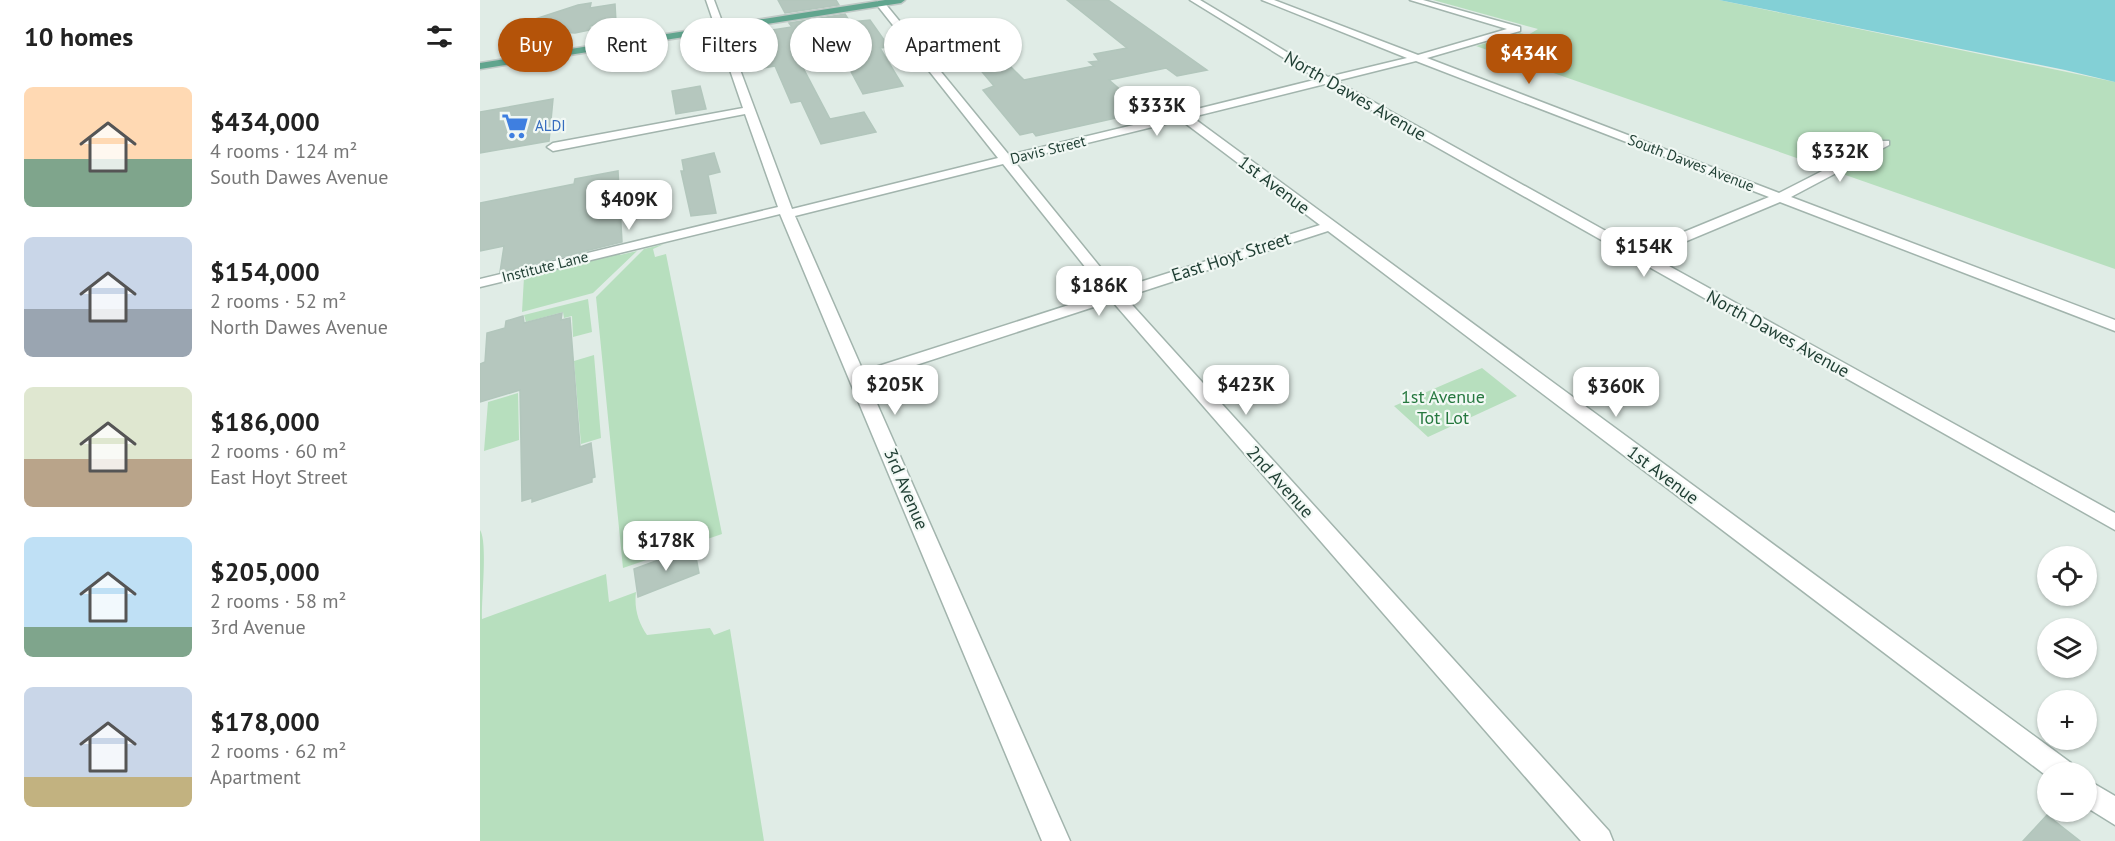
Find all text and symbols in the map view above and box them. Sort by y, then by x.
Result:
chip: Buy [498,18,573,72]
chip: Rent [585,18,668,72]
chip: Filters [680,18,778,72]
chip: New [790,18,872,72]
chip: Apartment [884,18,1022,72]
text: 10 homes [24,20,133,53]
icon: filters [423,20,456,53]
pin: $434K [1487,34,1571,85]
text: $434K [1500,40,1558,66]
street label: North Dawes Avenue [1280,46,1430,146]
pin: $333K [1115,86,1199,137]
text: $333K [1128,92,1186,118]
text: $434,000 [210,105,320,138]
icon: home [72,111,144,183]
supermarket icon: ALDI [500,111,530,141]
place label: ALDI [535,116,566,135]
street label: South Dawes Avenue [1625,130,1757,195]
street label: Davis Street [1008,131,1088,168]
pin: $332K [1798,132,1882,183]
text: 4 rooms · 124 m² [210,138,357,164]
text: $332K [1811,138,1869,164]
street label: 1st Avenue [1234,150,1315,219]
text: South Dawes Avenue [210,164,388,190]
pin: $409K [587,180,671,231]
text: $409K [600,186,658,212]
street label: East Hoyt Street [1168,226,1293,287]
pin: $154K [1602,227,1686,278]
text: $154K [1615,233,1673,259]
street label: Institute Lane [500,247,590,286]
text: $154,000 [210,255,320,288]
icon: home [72,261,144,333]
pin: $186K [1057,266,1141,317]
text: $186K [1070,272,1128,298]
street label: North Dawes Avenue [1703,285,1854,382]
text: 2 rooms · 52 m² [210,288,346,314]
text: North Dawes Avenue [210,314,388,340]
pin: $205K [853,365,937,416]
pin: $423K [1204,365,1288,416]
pin: $360K [1574,367,1658,418]
text: $205K [866,371,924,397]
text: $423K [1217,371,1275,397]
text: $360K [1587,373,1645,399]
park label: 1st Avenue Tot Lot [1401,385,1485,429]
text: $186,000 [210,405,320,438]
icon: home [72,411,144,483]
text: 2 rooms · 60 m² [210,438,346,464]
street label: 1st Avenue [1623,440,1704,509]
street label: 2nd Avenue [1242,441,1319,523]
street label: 3rd Avenue [879,445,934,533]
text: East Hoyt Street [210,464,348,490]
pin: $178K [624,521,708,572]
text: $178K [637,527,695,553]
map controls [2037,546,2097,822]
button: locate [2037,546,2097,606]
text: $205,000 [210,555,320,588]
icon: home [72,561,144,633]
text: 2 rooms · 58 m² [210,588,346,614]
text: 3rd Avenue [210,614,306,640]
button: layers [2037,618,2097,678]
button: + [2037,690,2097,750]
text: $178,000 [210,705,320,738]
icon: home [72,711,144,783]
text: 2 rooms · 62 m² [210,738,346,764]
button: − [2037,762,2097,822]
text: Apartment [210,764,301,790]

